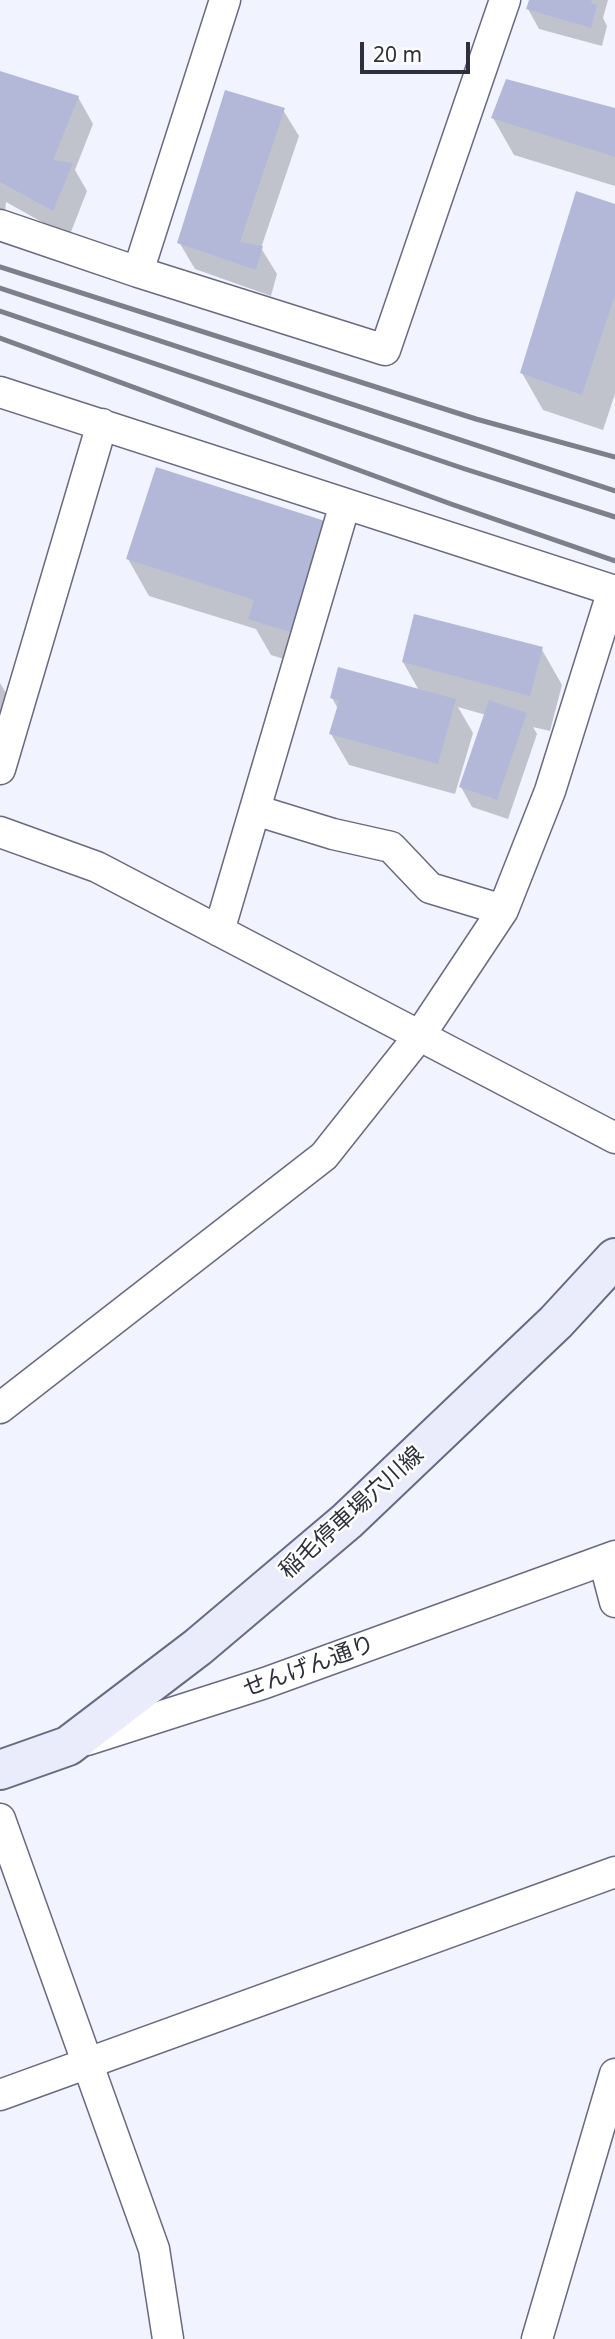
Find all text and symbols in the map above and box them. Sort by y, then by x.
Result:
scale bar [363,28,473,72]
text: 20 m [373,40,422,68]
street label: 稲毛停車場穴川線 [274,1441,430,1585]
street label: せんげん通り [239,1630,379,1704]

